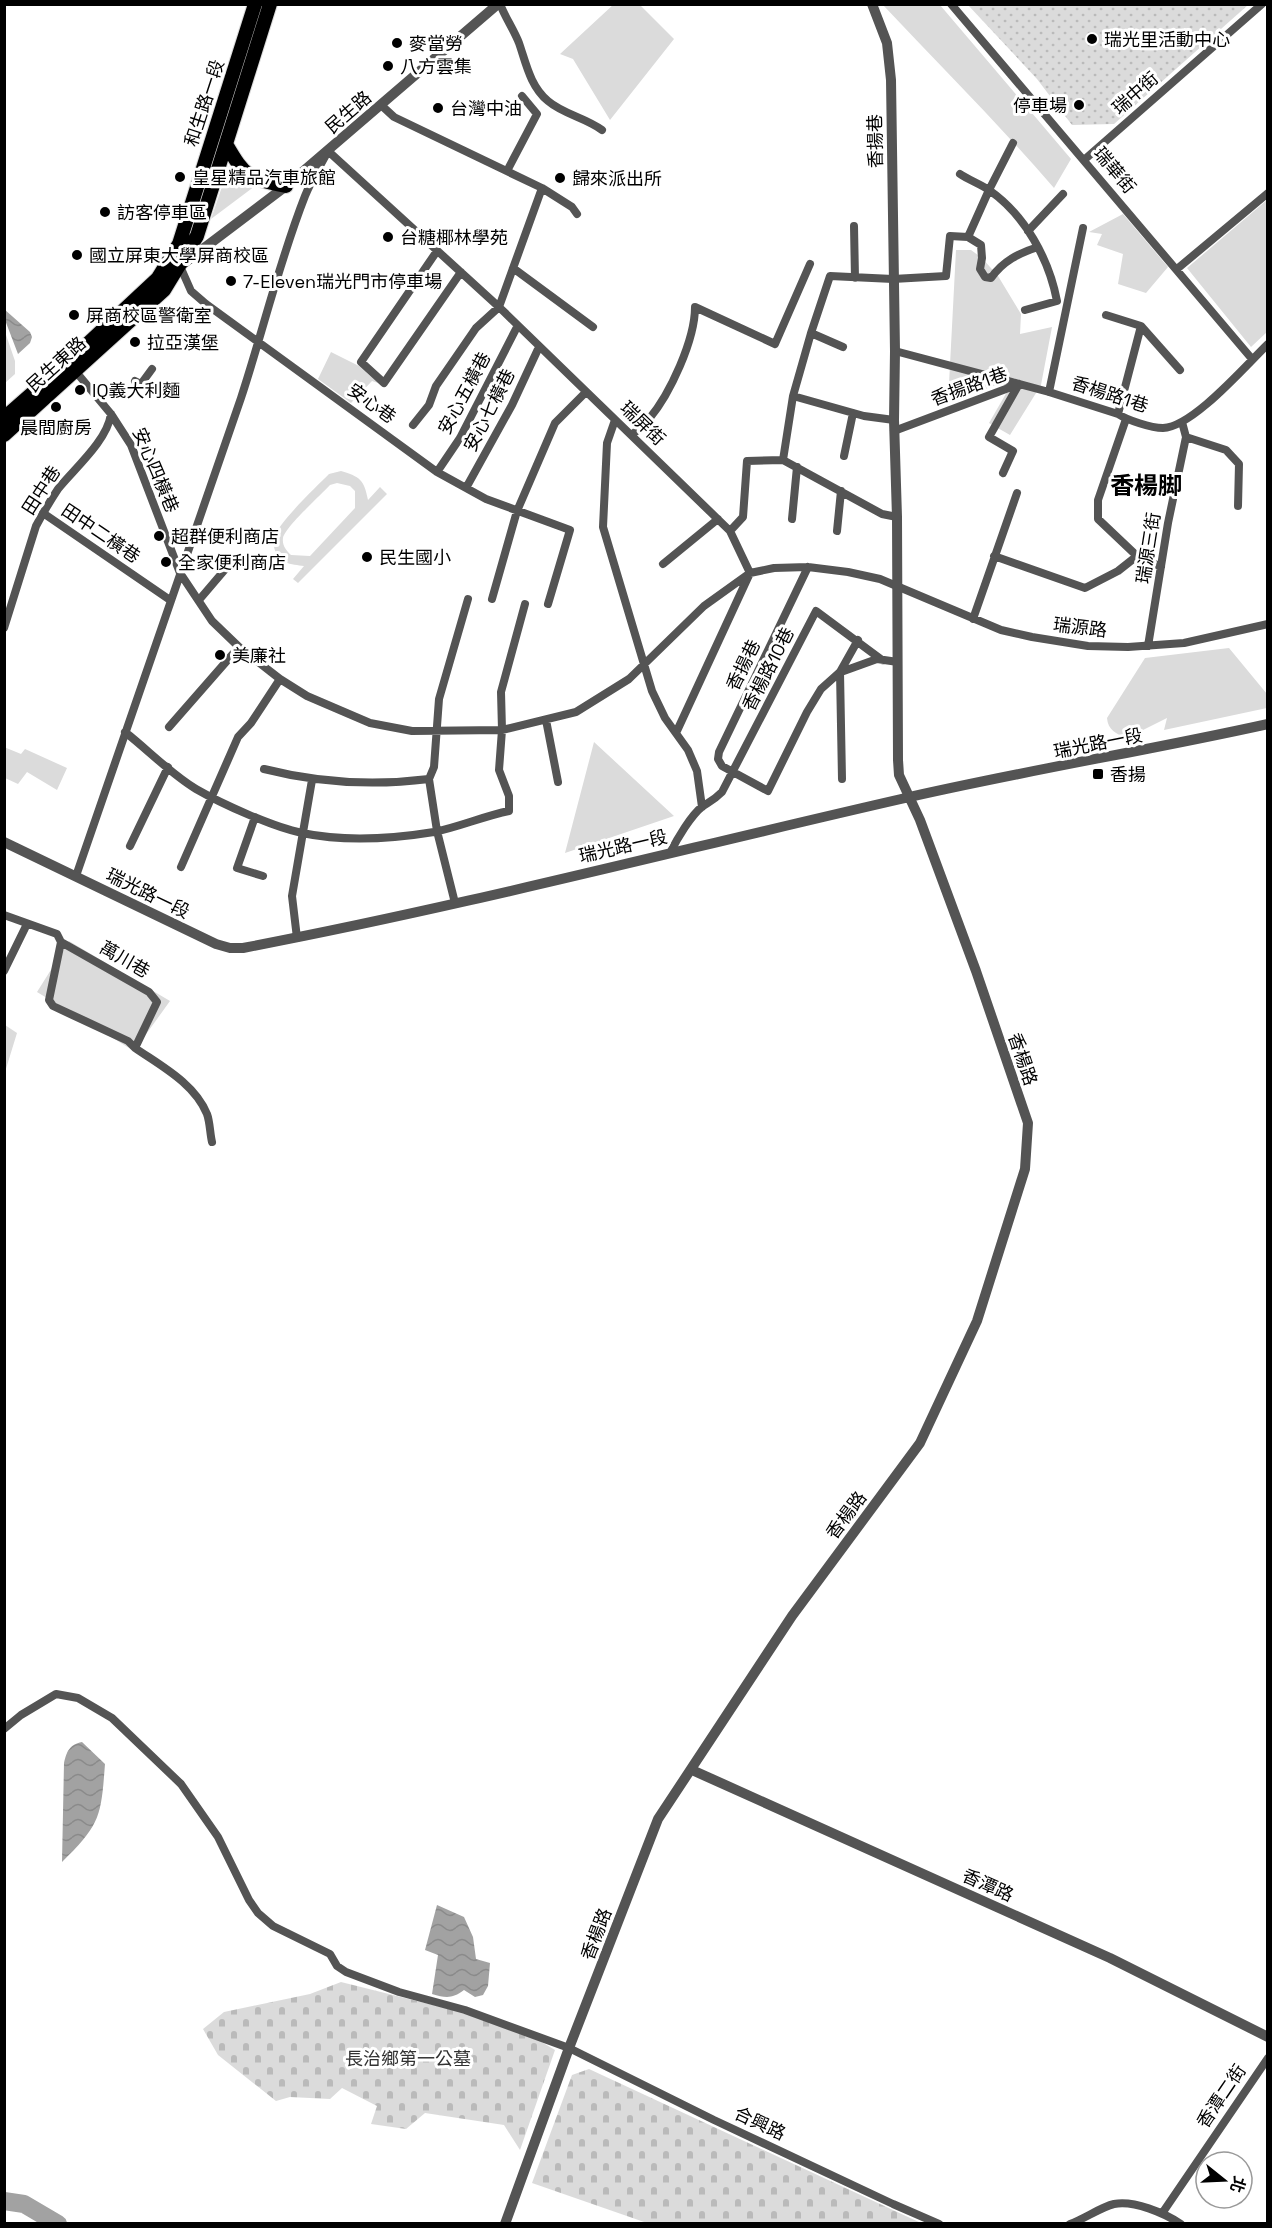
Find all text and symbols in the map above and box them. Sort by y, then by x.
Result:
place label: 瑞光里活動中心 [1104,28,1230,51]
place label: 麥當勞 [409,32,463,55]
marker: 瑞光里活動中心 [1085,32,1099,46]
marker: 麥當勞 [390,36,404,50]
place label: 八方雲集 [400,55,472,78]
street label: 和生路一段 [179,57,229,149]
marker: 八方雲集 [381,59,395,73]
street label: 瑞中街 [1107,67,1163,119]
street label: 民生路 [320,86,376,138]
place label: 停車場 [1013,94,1067,117]
place label: 台灣中油 [450,97,522,120]
marker: 停車場 [1072,98,1086,112]
marker: 台灣中油 [431,101,445,115]
street label: 香揚巷 [863,114,887,168]
street label: 瑞華街 [1089,142,1141,198]
place label: 皇星精品汽車旅館 [192,166,336,189]
place label: 歸來派出所 [572,167,662,190]
marker: 皇星精品汽車旅館 [173,170,187,184]
marker: 歸來派出所 [553,171,567,185]
place label: 訪客停車區 [117,201,207,224]
marker: 訪客停車區 [98,205,112,219]
place label: 台糖椰林學苑 [400,226,508,249]
marker: 台糖椰林學苑 [381,230,395,244]
place label: 國立屏東大學屏商校區 [89,244,269,267]
marker: 國立屏東大學屏商校區 [70,248,84,262]
place label: 7-Eleven瑞光門市停車場 [243,270,442,293]
marker: 7-Eleven瑞光門市停車場 [224,274,238,288]
place label: 屏商校區警衛室 [86,304,212,327]
marker: 屏商校區警衛室 [67,308,81,322]
street label: 民生東路 [22,331,90,397]
place label: 拉亞漢堡 [147,331,219,354]
marker: 拉亞漢堡 [128,335,142,349]
street label: 安心五橫巷 [433,348,495,438]
street label: 香揚路1巷 [928,362,1010,410]
street label: 安心七橫巷 [458,365,520,455]
street label: 香楊路1巷 [1069,371,1151,417]
street label: 安心巷 [343,378,401,428]
place label: IQ義大利麵 [92,379,180,402]
marker: IQ義大利麵 [73,383,87,397]
street label: 瑞屏街 [616,396,670,450]
marker: 晨間廚房 [49,400,63,414]
place label: 晨間廚房 [20,416,92,439]
street label: 安心四橫巷 [128,424,184,516]
street label: 田中巷 [17,461,65,519]
district label: 香楊脚 [1110,470,1182,501]
street label: 田中二橫巷 [57,498,145,568]
street label: 瑞源三街 [1131,511,1165,585]
place label: 超群便利商店 [171,525,279,548]
marker: 超群便利商店 [152,529,166,543]
place label: 民生國小 [379,546,451,569]
marker: 民生國小 [360,550,374,564]
place label: 全家便利商店 [178,551,286,574]
marker: 全家便利商店 [159,555,173,569]
street label: 瑞源路 [1052,612,1108,642]
street label: 香楊路10巷 [737,623,799,715]
street label: 香揚巷 [721,636,765,694]
place label: 美廉社 [232,644,286,667]
marker: 美廉社 [213,648,227,662]
street label: 瑞光路一段 [1052,723,1144,763]
place label: 香揚 [1110,763,1146,786]
marker: 香揚 [1091,767,1105,781]
street label: 瑞光路一段 [577,825,669,867]
street label: 瑞光路一段 [103,863,193,923]
street label: 萬川巷 [96,936,154,982]
street label: 香楊路 [1003,1030,1043,1088]
street label: 香楊路 [821,1487,871,1543]
street label: 香潭路 [959,1864,1017,1906]
street label: 香楊路 [576,1905,616,1963]
park label: 長治鄉第一公墓 [345,2047,471,2070]
street label: 香潭二街 [1191,2060,1251,2132]
street label: 合興路 [731,2101,789,2145]
north arrow [1194,2150,1254,2210]
text: 北 [1225,2174,1250,2195]

